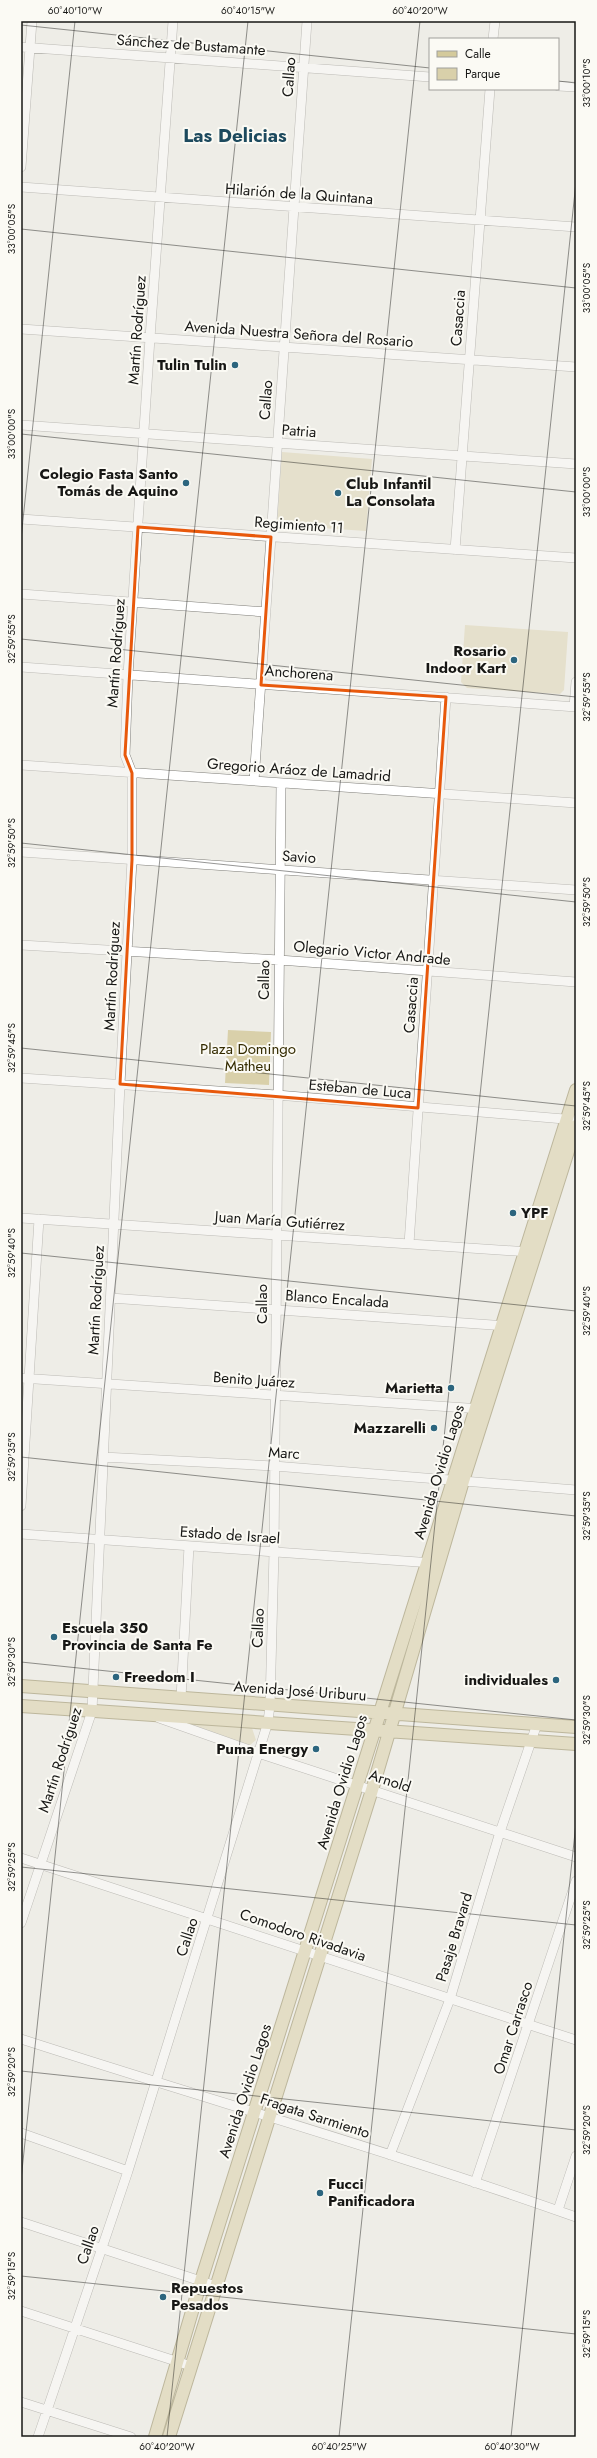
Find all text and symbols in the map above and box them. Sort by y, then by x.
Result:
text: 60°40'10"W [48,3,102,18]
text: 60°40'15"W [221,3,275,18]
text: 60°40'20"W [392,3,448,18]
street label: Sánchez de Bustamante [116,29,267,61]
legend [429,38,559,90]
text: Calle [465,45,491,63]
street label: Callao [277,56,301,98]
text: 33°00'10"S [579,58,594,108]
text: Parque [465,65,500,83]
district label: Las Delicias [183,122,287,149]
street label: Hilarión de la Quintana [224,178,374,210]
text: 33°00'05"S [4,203,19,254]
text: 33°00'05"S [579,262,594,313]
street label: Martín Rodríguez [122,275,152,385]
street label: Casaccia [445,289,471,347]
street label: Avenida Nuestra Señora del Rosario [184,315,414,353]
place label: Tulin Tulin [157,354,227,376]
marker: Tulin Tulin [230,360,240,370]
street label: Callao [254,379,278,421]
text: 33°00'00"S [4,408,19,459]
street label: Patria [281,419,317,443]
place label: Colegio Fasta Santo Tomás de Aquino [40,463,178,502]
text: 33°00'00"S [579,466,594,517]
place label: Club Infantil La Consolata [346,473,435,512]
marker: Colegio Fasta Santo Tomás de Aquino [181,478,191,488]
marker: Club Infantil La Consolata [333,488,343,498]
street label: Regimiento 11 [254,511,344,539]
street label: Martín Rodríguez [101,598,131,708]
text: 32°59'55"S [4,614,19,664]
place label: Rosario Indoor Kart [425,640,506,679]
marker: Rosario Indoor Kart [509,655,519,665]
street label: Anchorena [264,660,334,686]
text: 32°59'55"S [579,672,594,722]
street label: Gregorio Aráoz de Lamadrid [206,753,392,787]
text: 32°59'50"S [4,818,19,868]
street label: Savio [281,845,317,869]
text: 32°59'50"S [579,877,594,927]
street label: Martín Rodríguez [98,921,126,1031]
street label: Olegario Victor Andrade [292,935,452,971]
street label: Callao [253,960,275,1000]
street label: Casaccia [398,976,424,1034]
text: 32°59'45"S [4,1023,19,1073]
park label: Plaza Domingo Matheu [200,1038,296,1077]
street label: Esteban de Luca [308,1074,412,1104]
text: 32°59'45"S [579,1081,594,1131]
place label: YPF [520,1202,549,1224]
street label: Juan María Gutiérrez [212,1205,346,1237]
marker: YPF [508,1208,518,1218]
text: 32°59'40"S [4,1227,19,1278]
street label: Martín Rodríguez [82,1245,110,1355]
street label: Callao [251,1284,273,1324]
street label: Blanco Encalada [284,1284,390,1314]
text: 32°59'40"S [579,1285,594,1336]
street label: Benito Juárez [212,1366,296,1394]
place label: Marietta [385,1377,443,1399]
marker: Marietta [446,1383,456,1393]
street label: Avenida Ovidio Lagos [408,1402,470,1542]
place label: Mazzarelli [354,1417,426,1439]
marker: Mazzarelli [429,1423,439,1433]
text: 32°59'35"S [4,1432,19,1482]
street label: Marc [268,1441,300,1465]
text: 32°59'35"S [579,1491,594,1541]
street label: Estado de Israel [179,1521,281,1549]
street label: Callao [246,1608,270,1648]
place label: Escuela 350 Provincia de Santa Fe [62,1617,213,1656]
marker: Escuela 350 Provincia de Santa Fe [49,1632,59,1642]
text: 32°59'30"S [4,1637,19,1687]
place label: Freedom I [124,1666,195,1688]
place label: individuales [464,1669,548,1691]
marker: Freedom I [111,1672,121,1682]
street label: Avenida José Uriburu [233,1675,367,1707]
marker: individuales [551,1675,561,1685]
text: 32°59'30"S [579,1695,594,1745]
street label: Martín Rodríguez [33,1704,87,1815]
street label: Avenida Ovidio Lagos [311,1712,373,1852]
place label: Puma Energy [216,1738,308,1760]
marker: Puma Energy [311,1744,321,1754]
street label: Arnold [366,1764,414,1798]
text: 32°59'25"S [4,1842,19,1892]
street label: Pasaje Bravard [430,1890,478,1984]
text: 32°59'25"S [579,1900,594,1950]
street label: Comodoro Rivadavia [237,1903,369,1967]
street label: Callao [170,1915,204,1959]
street label: Omar Carrasco [488,1979,538,2077]
street label: Avenida Ovidio Lagos [213,2021,277,2161]
text: 32°59'20"S [4,2046,19,2097]
street label: Fragata Sarmiento [257,2088,373,2144]
text: 32°59'20"S [579,2104,594,2155]
place label: Fucci Panificadora [328,2173,415,2212]
marker: Fucci Panificadora [315,2188,325,2198]
street label: Callao [71,2223,105,2267]
text: 32°59'15"S [4,2251,19,2300]
place label: Repuestos Pesados [171,2277,243,2316]
marker: Repuestos Pesados [158,2292,168,2302]
text: 32°59'15"S [579,2309,594,2358]
text: 60°40'20"W [139,2439,195,2454]
text: 60°40'25"W [311,2439,367,2454]
text: 60°40'30"W [484,2439,540,2454]

